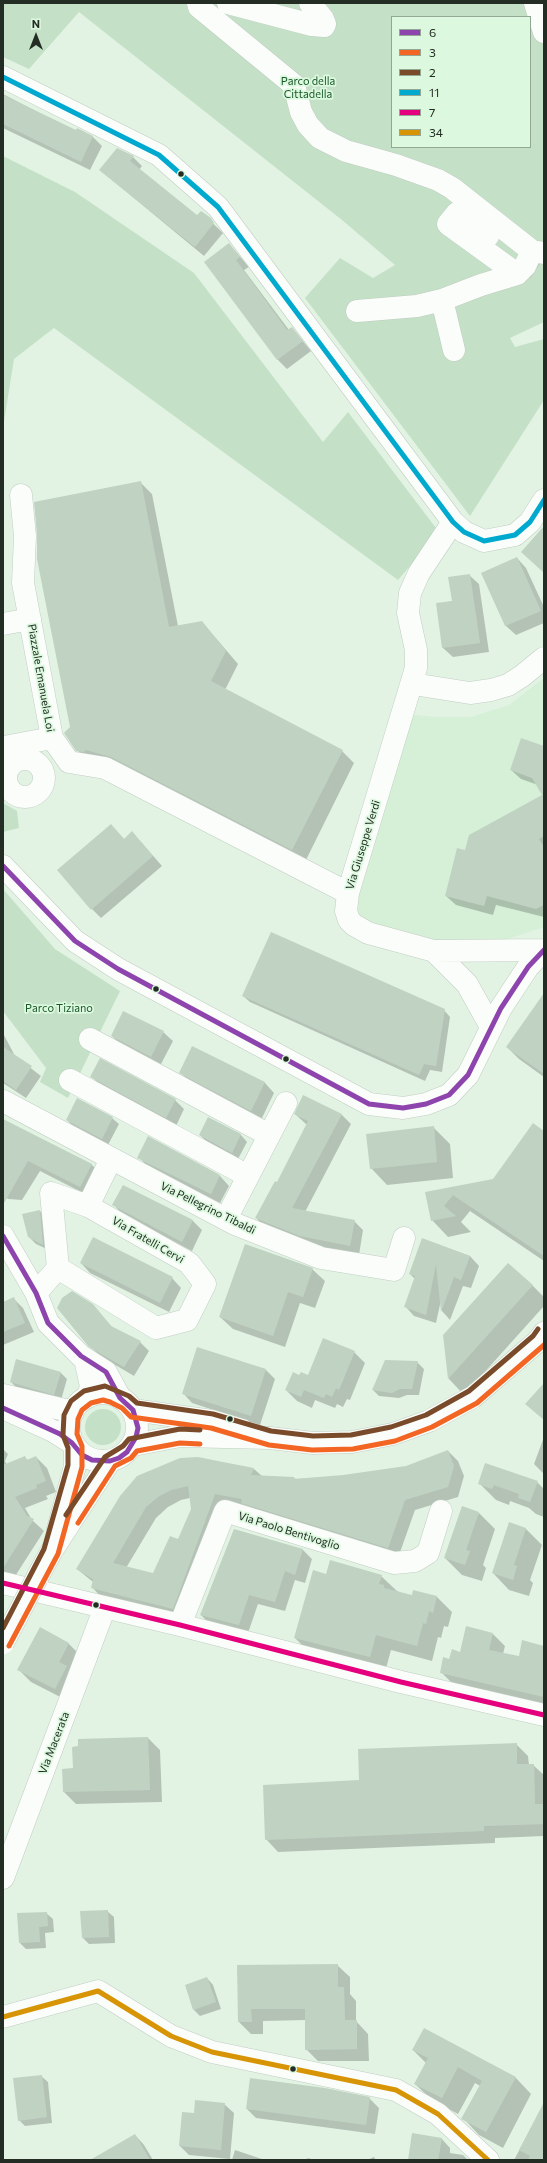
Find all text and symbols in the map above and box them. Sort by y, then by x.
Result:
north arrow [16,16,56,56]
legend [391,16,531,148]
text: N [32,17,40,30]
text: 6 [429,25,436,39]
text: 3 [429,45,436,59]
text: 2 [429,65,436,79]
park label: Parco della Cittadella [281,74,335,100]
text: 11 [429,85,439,99]
text: 7 [429,105,435,119]
text: 34 [429,125,443,139]
unlabelled marker [176,169,186,179]
street label: Piazzale Emanuela Loi [25,623,57,733]
street label: Via Giuseppe Verdi [343,799,383,891]
unlabelled marker [151,984,161,994]
park label: Parco Tiziano [25,1001,93,1015]
unlabelled marker [281,1054,291,1064]
street label: Via Pellegrino Tibaldi [158,1179,258,1237]
street label: Via Fratelli Cervi [109,1214,187,1266]
unlabelled marker [225,1414,235,1424]
street label: Via Paolo Bentivoglio [237,1509,341,1553]
unlabelled marker [91,1600,101,1610]
street label: Via Macerata [36,1710,72,1776]
unlabelled marker [288,2064,298,2074]

